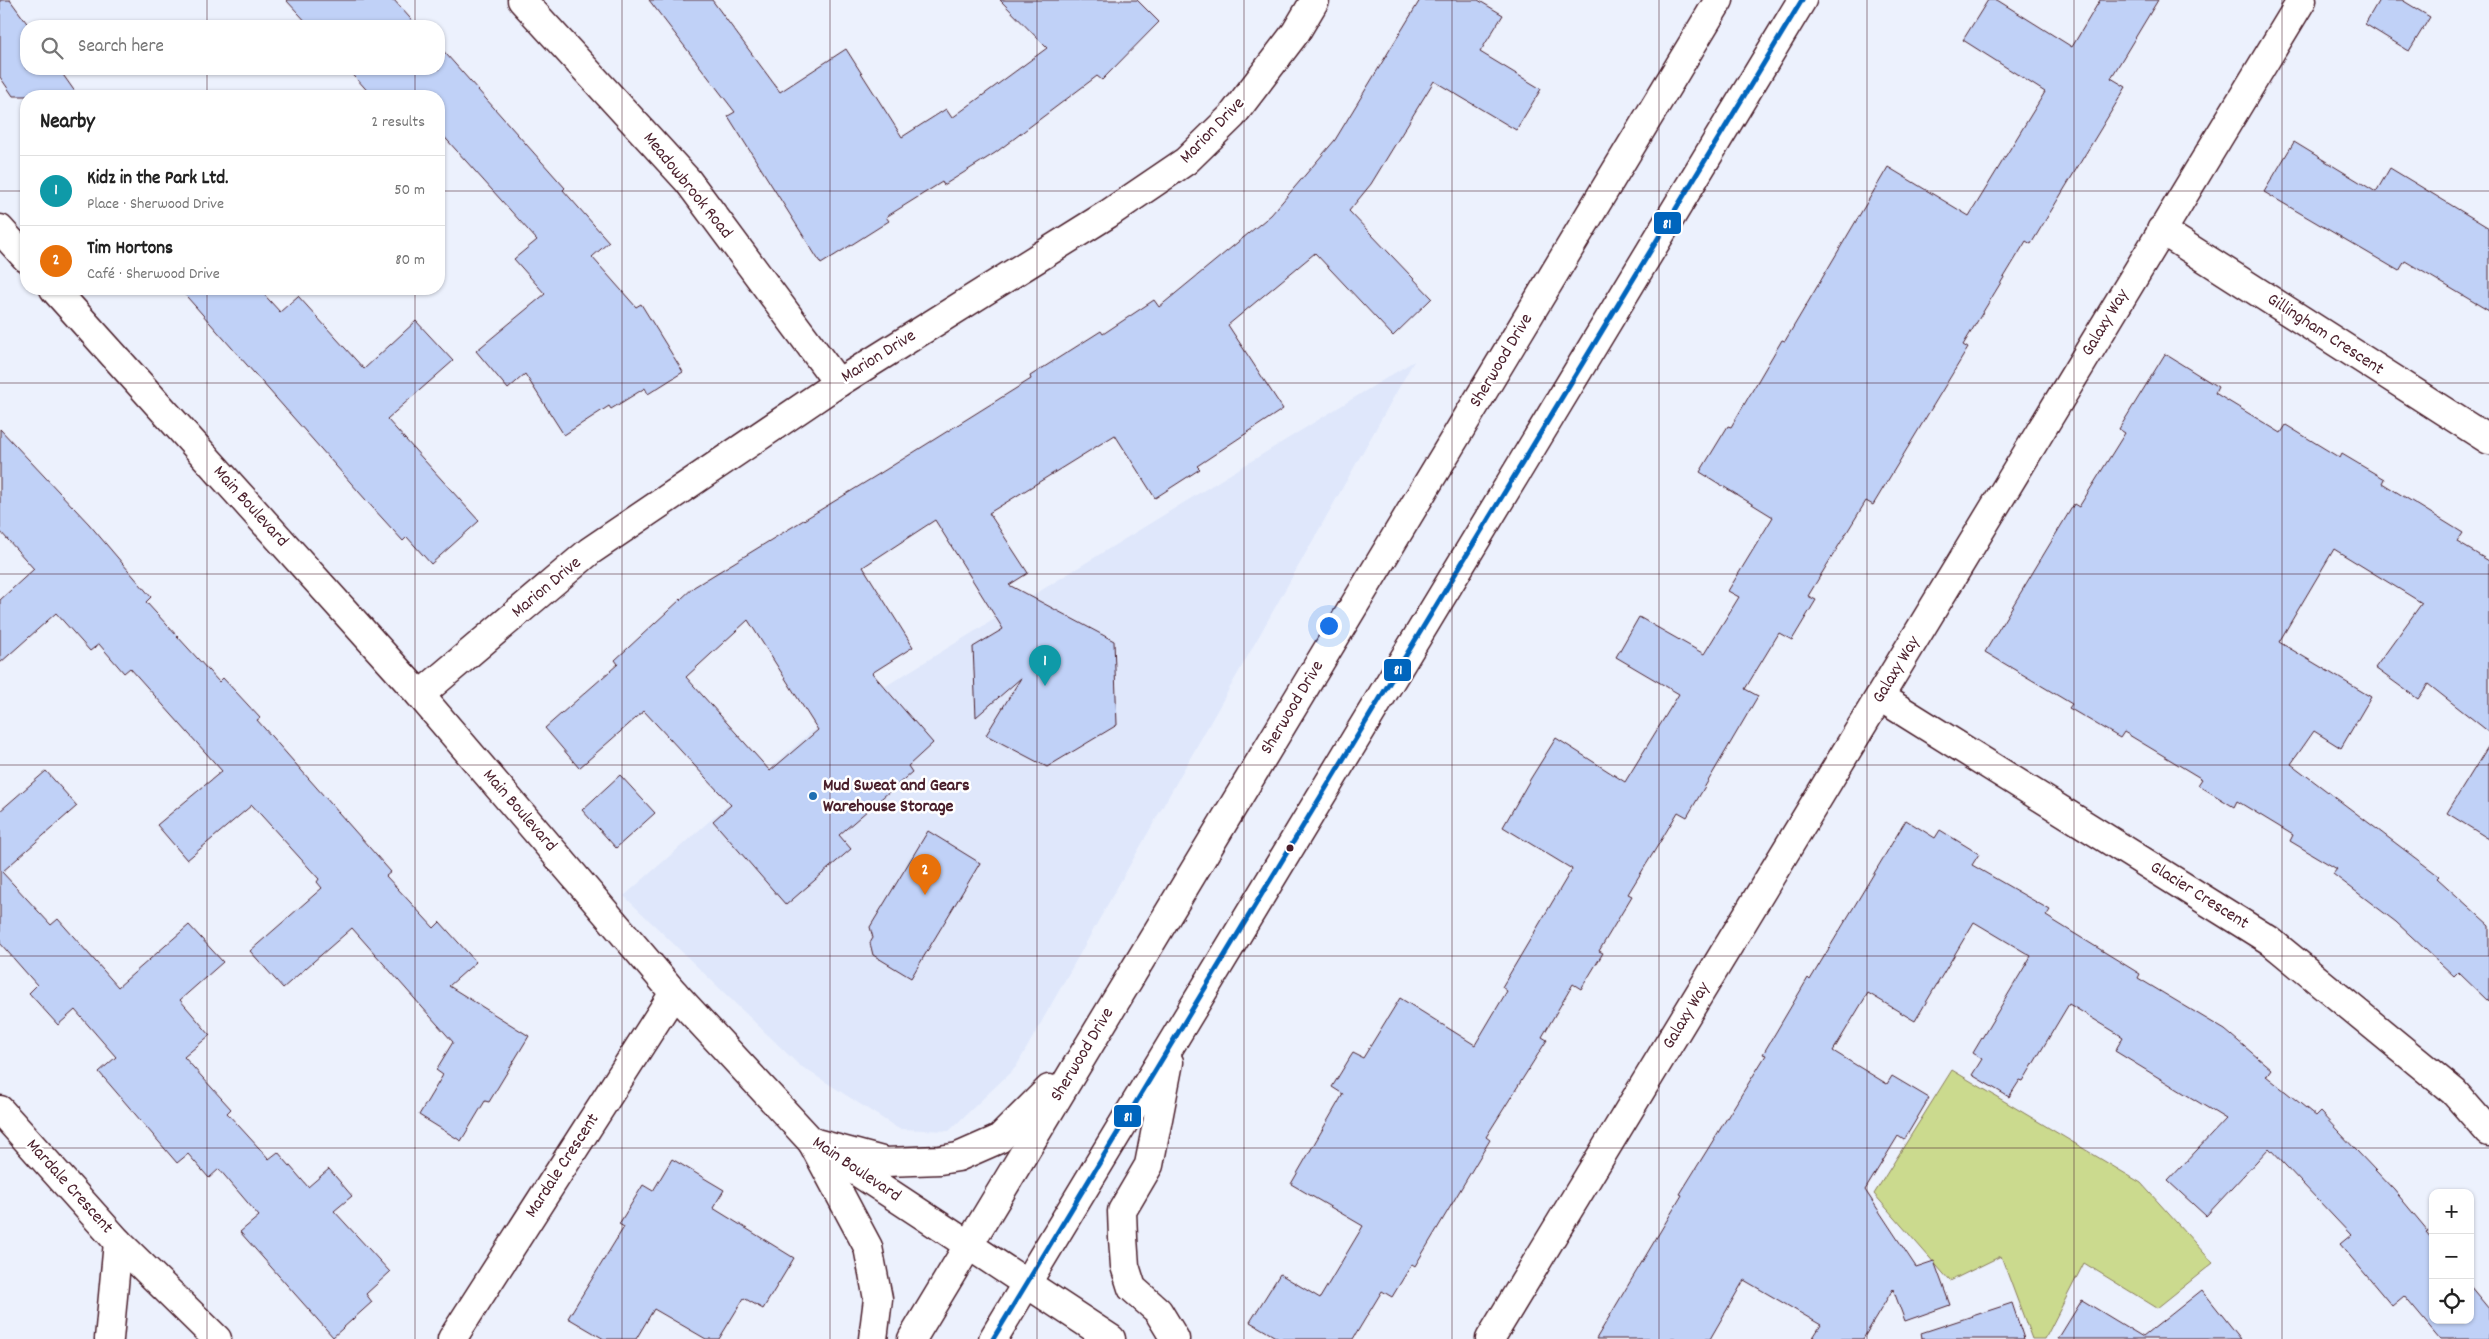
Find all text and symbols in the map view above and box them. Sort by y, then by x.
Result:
search box [20,20,445,75]
icon: search [38,34,66,62]
text: Search here [78,34,164,61]
street label: Marion Drive [1175,92,1251,170]
text: Nearby [40,108,95,138]
text: 2 results [371,111,425,134]
street label: Meadowbrook Road [636,127,738,245]
text: Kidz in the Park Ltd. [87,166,228,193]
text: 1 [54,179,58,202]
text: 50 m [394,179,425,202]
text: Place · Sherwood Drive [87,193,224,216]
line badge: 81 [1653,211,1682,235]
text: 81 [1663,215,1671,235]
text: Tim Hortons [87,236,173,263]
text: 2 [53,249,60,272]
text: 80 m [395,249,425,272]
text: Café · Sherwood Drive [87,263,220,286]
street label: Galaxy Way [2076,284,2136,361]
street label: Gillingham Crescent [2262,288,2389,382]
street label: Sherwood Drive [1464,309,1540,413]
street label: Marion Drive [837,324,921,390]
street label: Main Boulevard [206,461,294,553]
street label: Marion Drive [507,551,587,625]
your location [1316,613,1342,639]
street label: Galaxy Way [1867,631,1927,708]
pin: 1 [1029,645,1061,686]
street label: Sherwood Drive [1255,656,1331,760]
line badge: 81 [1383,658,1412,682]
text: 81 [1394,661,1402,681]
street label: Main Boulevard [476,764,562,858]
place label: Mud Sweat and Gears Warehouse Storage [823,774,970,820]
marker: Mud Sweat and Gears Warehouse Storage [807,790,819,802]
unlabelled marker [1285,843,1295,853]
pin: 2 [909,854,941,895]
street label: Glacier Crescent [2145,856,2254,937]
street label: Galaxy Way [1657,977,1717,1054]
street label: Sherwood Drive [1045,1003,1121,1107]
line badge: 81 [1113,1104,1142,1128]
text: 81 [1124,1108,1132,1128]
street label: Mardale Crescent [520,1109,606,1223]
street label: Main Boulevard [807,1131,905,1209]
street label: Mardale Crescent [20,1134,119,1240]
map controls [2429,1189,2474,1324]
button: + [2429,1189,2474,1234]
button: − [2429,1234,2474,1279]
button: locate [2429,1279,2474,1324]

